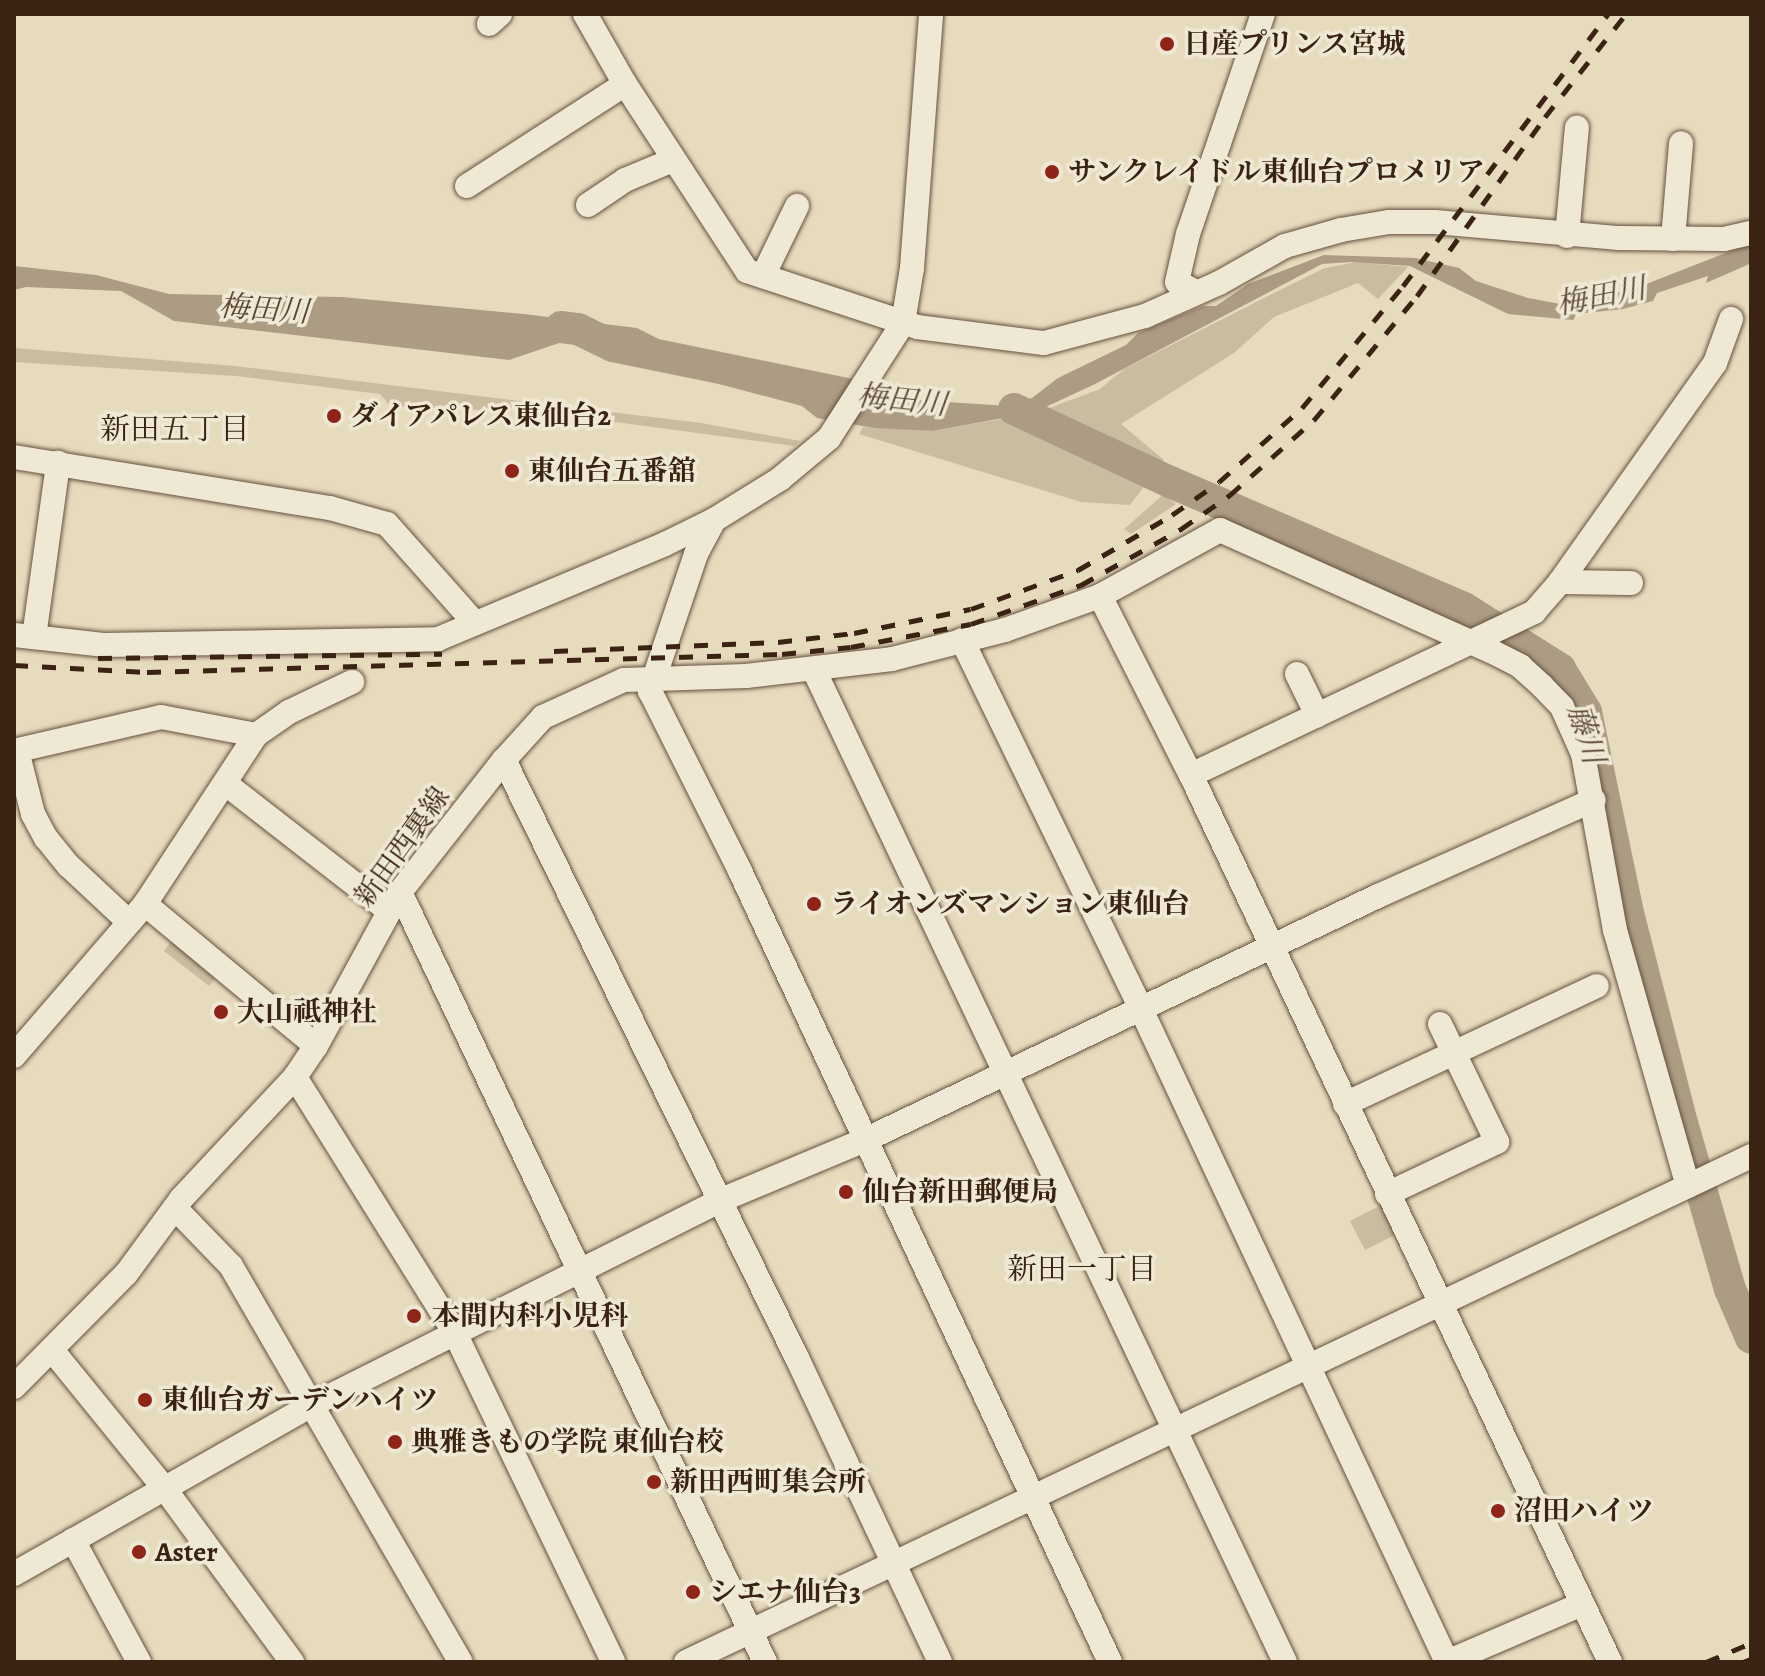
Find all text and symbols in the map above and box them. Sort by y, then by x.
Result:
place label: 日産プリンス宮城 [1183,27,1407,61]
marker: 日産プリンス宮城 [1158,35,1176,53]
place label: サンクレイドル東仙台プロメリア [1068,155,1488,189]
marker: サンクレイドル東仙台プロメリア [1043,163,1061,181]
water label: 梅田川 [1553,270,1649,322]
water label: 梅田川 [218,288,310,330]
water label: 梅田川 [855,377,949,423]
place label: ダイアパレス東仙台2 [350,399,616,433]
marker: ダイアパレス東仙台2 [325,407,343,425]
district label: 新田五丁目 [100,411,250,447]
place label: 東仙台五番舘 [528,454,696,488]
marker: 東仙台五番舘 [503,462,521,480]
water label: 藤川 [1560,700,1612,768]
street label: 新田西裏線 [347,780,457,914]
place label: ライオンズマンション東仙台 [830,887,1194,921]
marker: ライオンズマンション東仙台 [805,895,823,913]
place label: 大山祗神社 [237,995,377,1029]
marker: 大山祗神社 [212,1003,230,1021]
place label: 仙台新田郵便局 [862,1175,1058,1209]
marker: 仙台新田郵便局 [837,1183,855,1201]
district label: 新田一丁目 [1007,1251,1157,1287]
place label: 本間内科小児科 [432,1299,628,1333]
marker: 本間内科小児科 [403,1305,425,1327]
place label: 東仙台ガーデンハイツ [161,1383,441,1417]
marker: 東仙台ガーデンハイツ [136,1391,154,1409]
place label: 典雅きもの学院 東仙台校 [411,1425,724,1459]
marker: 典雅きもの学院 東仙台校 [386,1433,404,1451]
place label: 新田西町集会所 [670,1465,866,1499]
marker: 新田西町集会所 [645,1473,663,1491]
place label: 沼田ハイツ [1514,1494,1654,1528]
marker: 沼田ハイツ [1489,1502,1507,1520]
place label: Aster [155,1535,218,1569]
marker: Aster [130,1543,148,1561]
place label: シエナ仙台3 [709,1575,861,1609]
marker: シエナ仙台3 [684,1583,702,1601]

